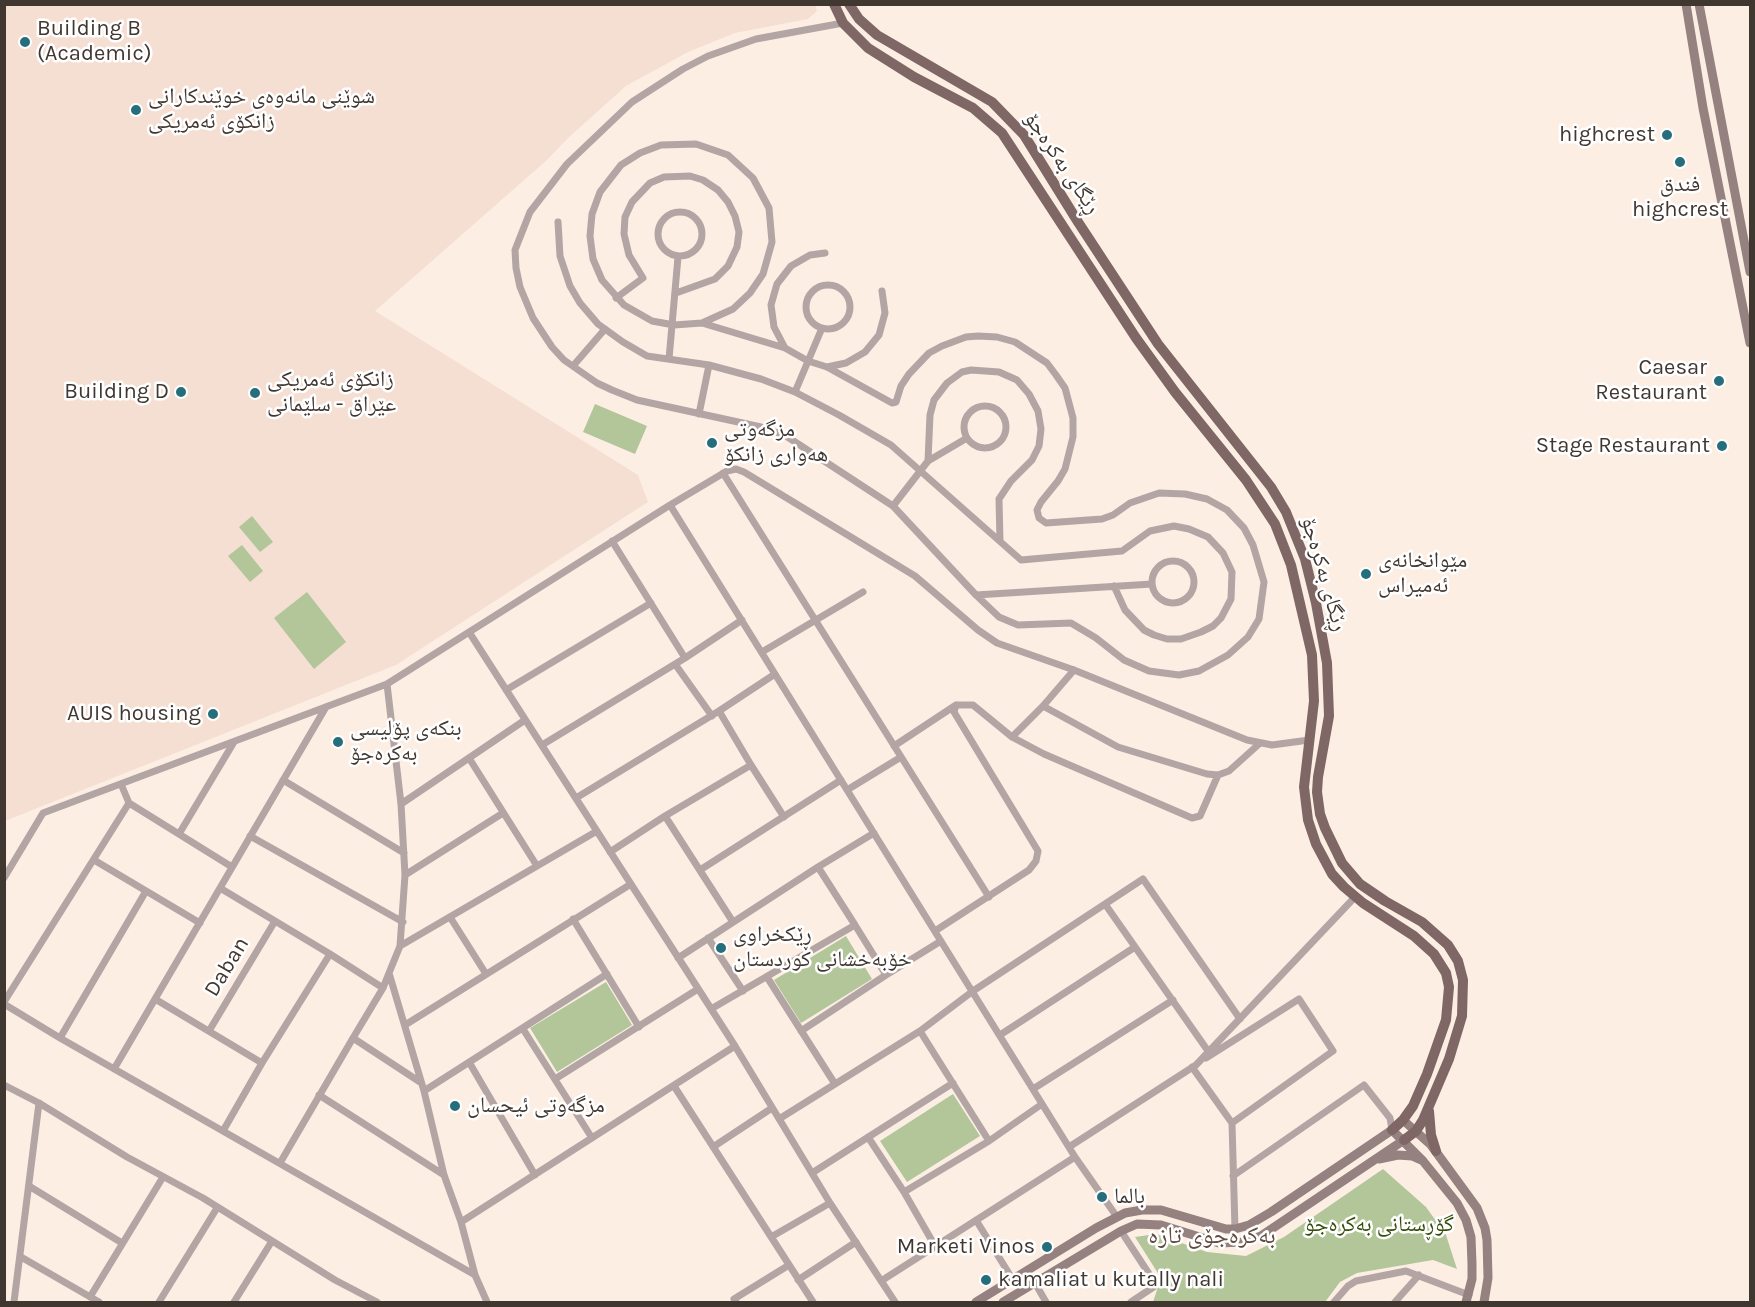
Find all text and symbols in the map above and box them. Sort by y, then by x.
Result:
place label: Building B (Academic) [37,16,152,68]
marker: Building B (Academic) [18,35,32,49]
place label: شوێنی مانەوەی خوێندکارانی زانکۆی ئەمریکی [148,84,375,136]
marker: شوێنی مانەوەی خوێندکارانی زانکۆی ئەمریکی [129,103,143,117]
street label: ڕێگای بەکرەجۆ [1018,107,1106,219]
place label: highcrest [1559,122,1655,148]
marker: highcrest [1660,128,1674,142]
marker: فندق highcrest [1673,155,1687,169]
place label: فندق highcrest [1632,172,1728,224]
place label: Caesar Restaurant [1595,355,1707,406]
place label: زانکۆی ئەمریکی عێراق - سلێمانی [267,367,396,418]
marker: Caesar Restaurant [1712,374,1726,388]
place label: Building D [64,379,169,405]
marker: Building D [174,385,188,399]
marker: زانکۆی ئەمریکی عێراق - سلێمانی [248,386,262,400]
place label: مزگەوتی هەواری زانکۆ [724,417,828,469]
place label: Stage Restaurant [1536,433,1710,459]
marker: مزگەوتی هەواری زانکۆ [705,436,719,450]
marker: Stage Restaurant [1715,439,1729,453]
street label: ڕێگای بەکرەجۆ [1295,514,1353,634]
place label: مێوانخانەی ئەمیراس [1378,548,1467,600]
marker: مێوانخانەی ئەمیراس [1359,567,1373,581]
place label: AUIS housing [67,701,201,727]
marker: AUIS housing [206,707,220,721]
place label: بنکەی پۆلیسی بەکرەجۆ [350,716,461,768]
marker: بنکەی پۆلیسی بەکرەجۆ [331,735,345,749]
place label: ڕێکخراوی خۆبەخشانی کوردستان [733,922,912,974]
street label: Daban [199,932,255,1002]
marker: ڕێکخراوی خۆبەخشانی کوردستان [714,941,728,955]
place label: مزگەوتی ئیحسان [467,1093,605,1119]
marker: مزگەوتی ئیحسان [448,1099,462,1113]
place label: بالما [1114,1184,1145,1210]
marker: بالما [1095,1190,1109,1204]
park label: گۆڕستانی بەکرەجۆ [1304,1212,1454,1238]
district label: بەکرەجۆی تازە [1148,1222,1276,1250]
place label: Marketi Vinos [897,1234,1035,1260]
marker: Marketi Vinos [1040,1240,1054,1254]
place label: kamaliat u kutally nali [998,1267,1224,1293]
marker: kamaliat u kutally nali [979,1273,993,1287]

